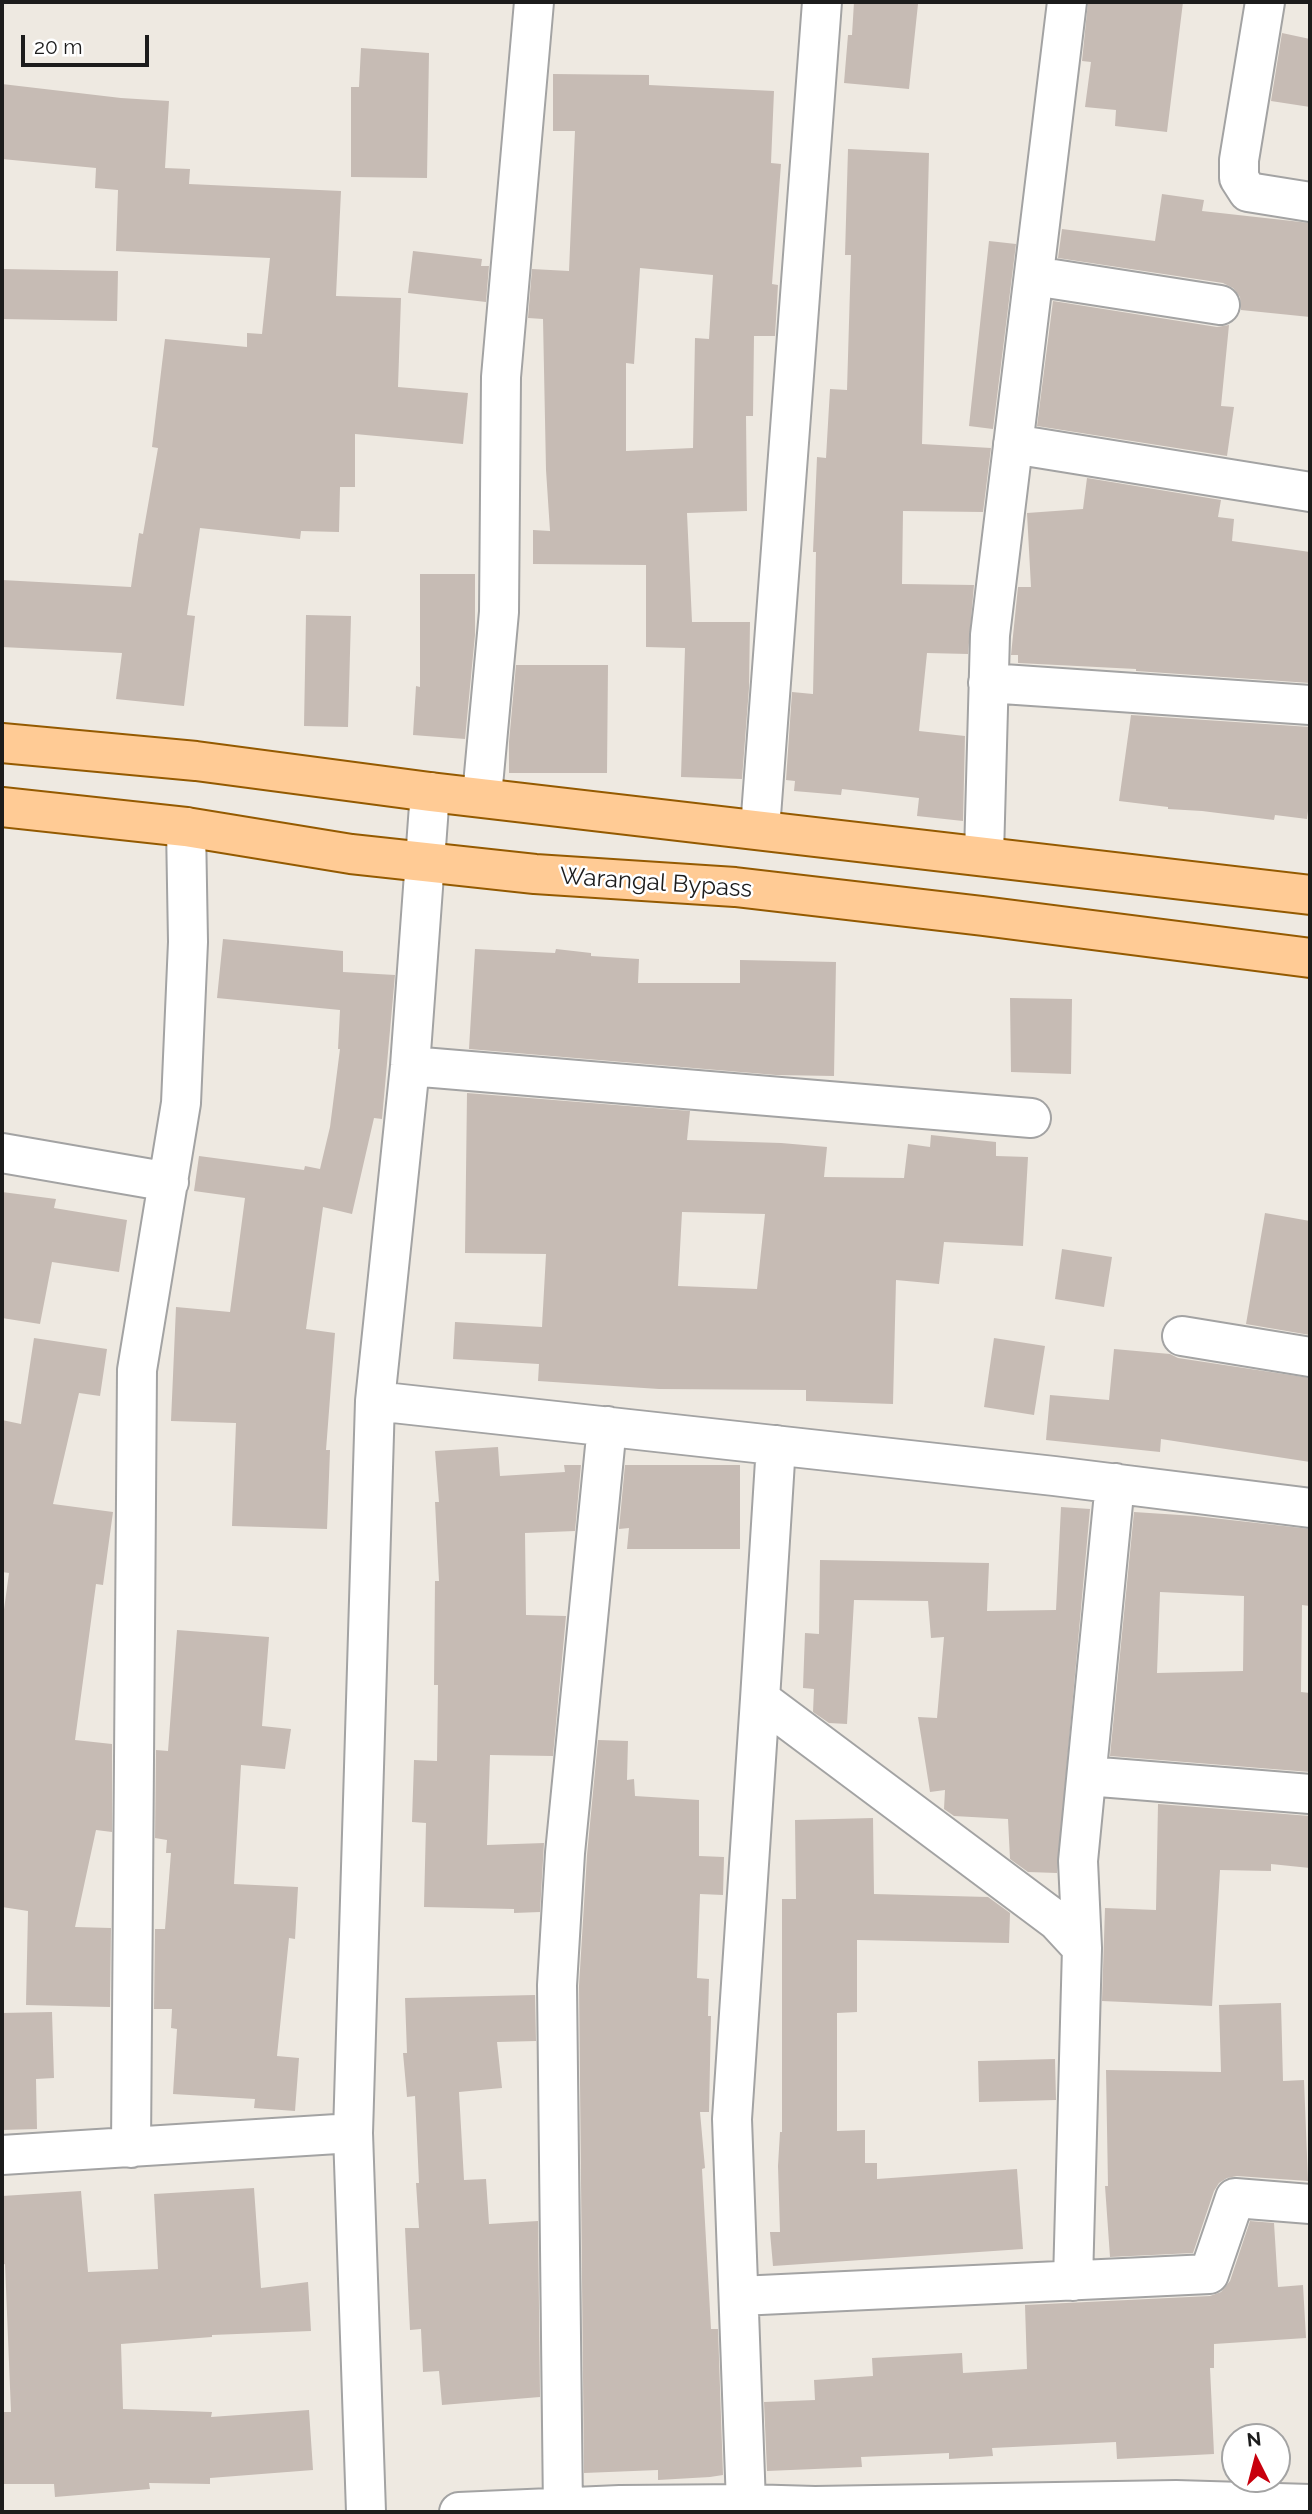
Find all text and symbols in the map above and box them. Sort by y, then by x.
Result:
scale bar [24,21,152,65]
text: 20 m [34,34,82,59]
street label: Warangal Bypass [559,862,753,904]
north arrow [1221,2423,1291,2493]
text: N [1246,2427,1262,2451]

